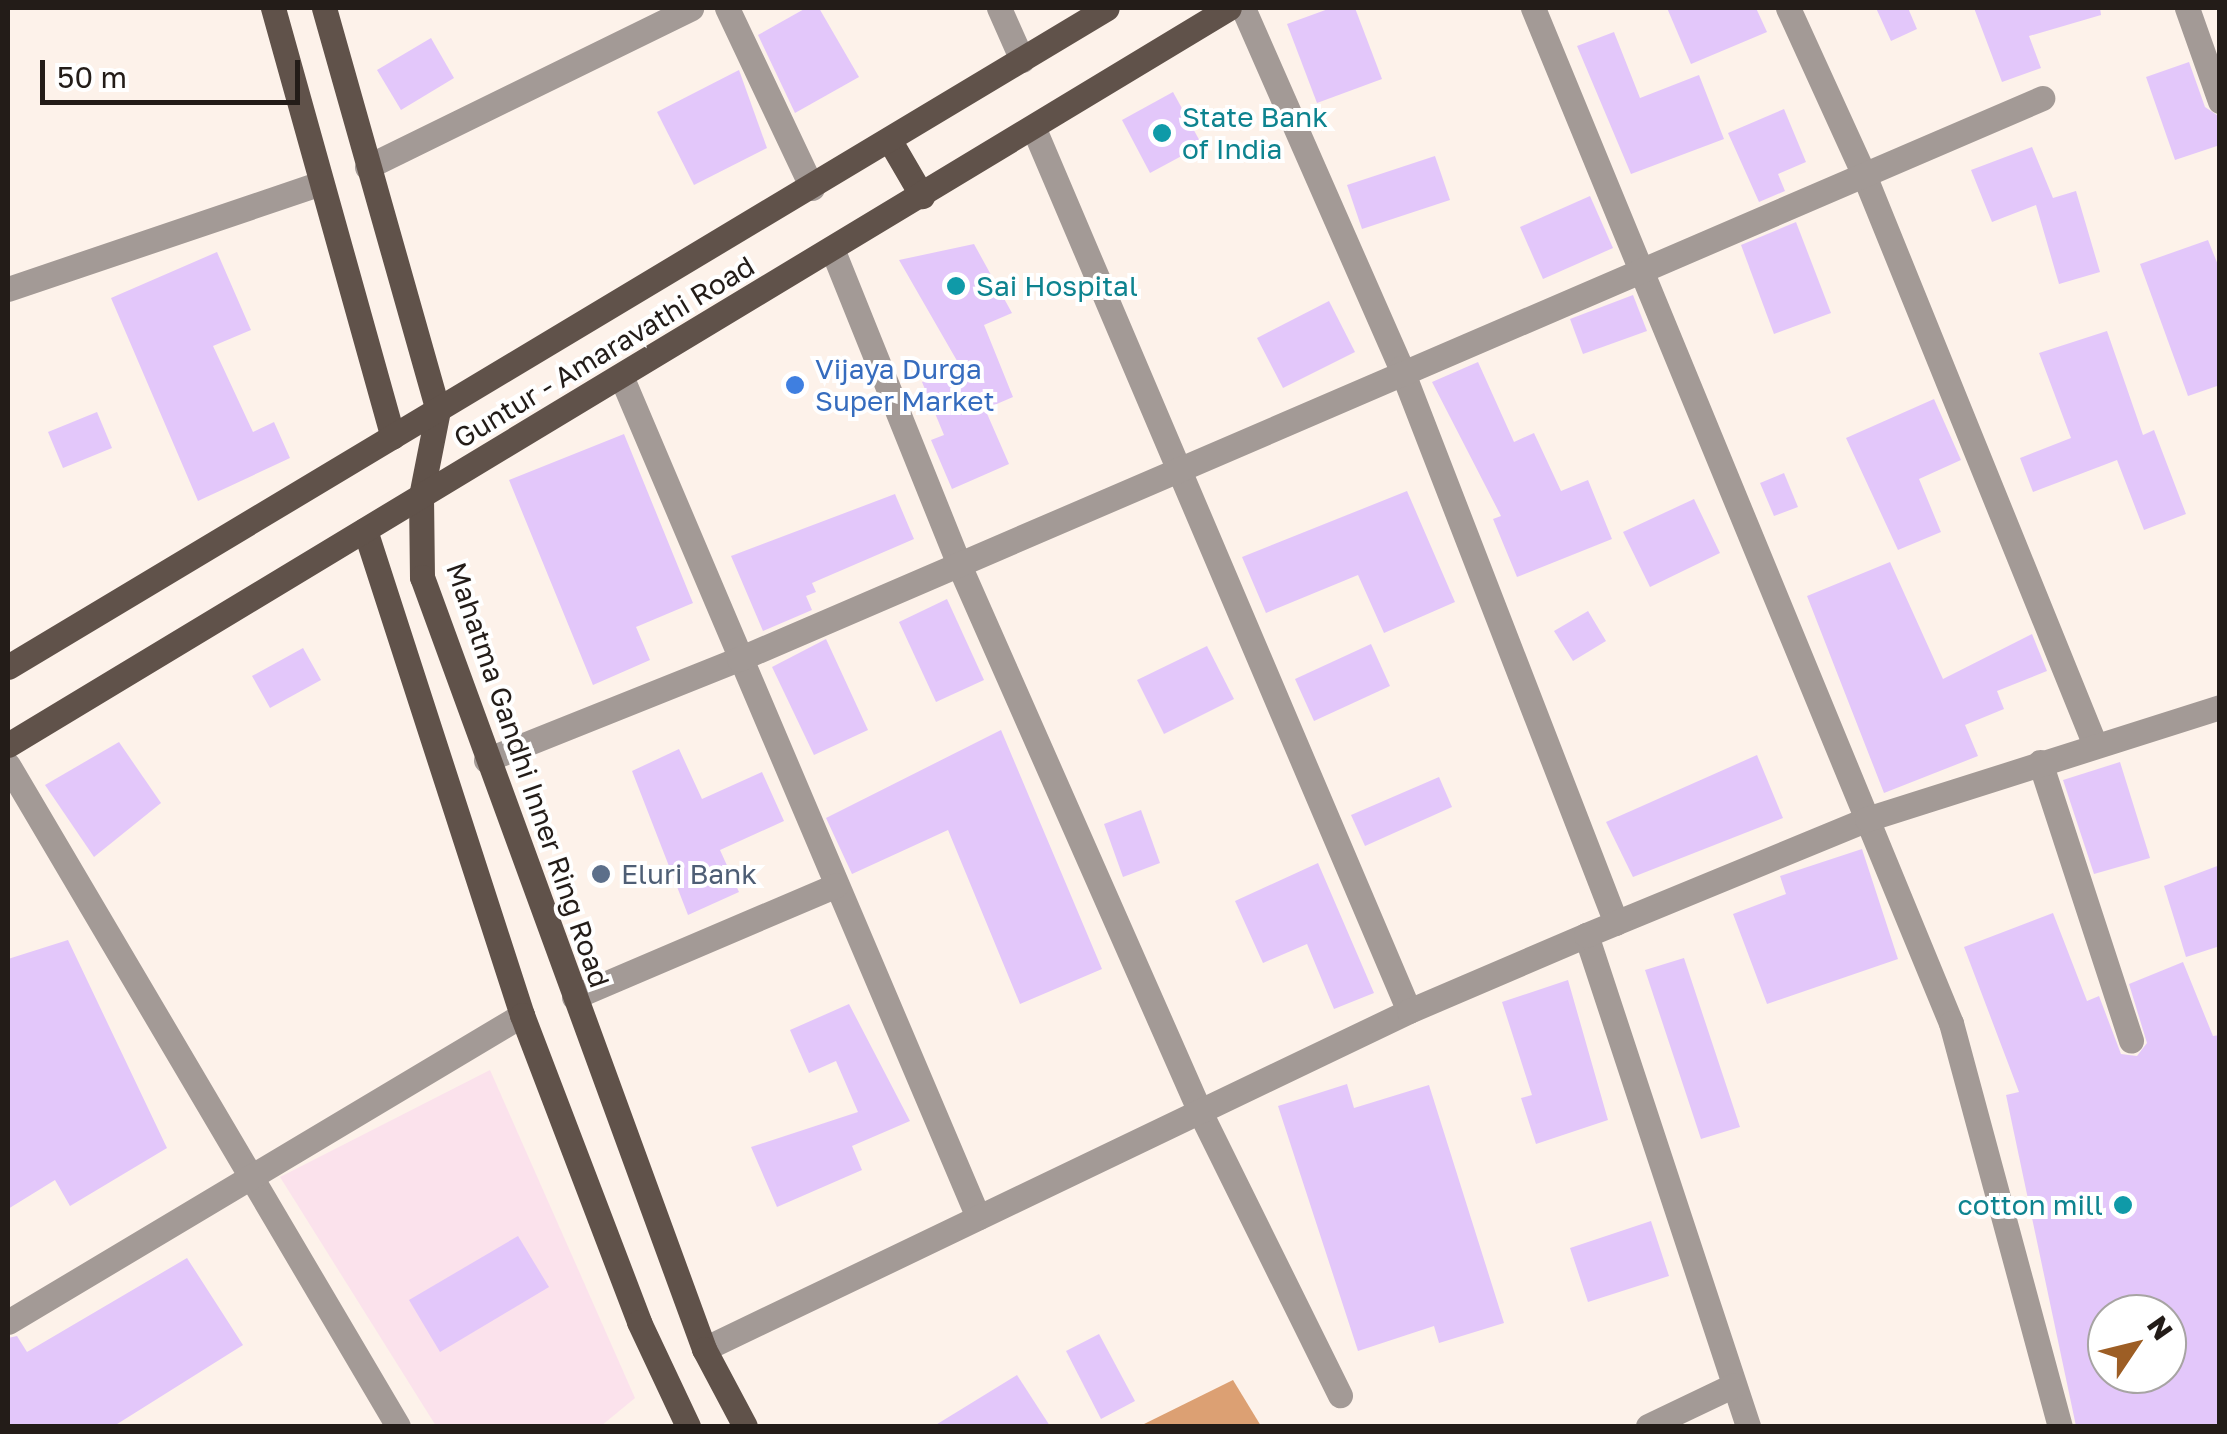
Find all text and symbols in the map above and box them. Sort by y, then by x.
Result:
scale bar [45,40,305,102]
text: 50 m [57,59,127,95]
place label: State Bank of India [1182,100,1328,166]
marker: State Bank of India [1151,122,1173,144]
street label: Guntur - Amaravathi Road [448,249,760,455]
place label: Sai Hospital [976,269,1138,303]
marker: Sai Hospital [945,275,967,297]
place label: Vijaya Durga Super Market [815,352,995,418]
marker: Vijaya Durga Super Market [784,374,806,396]
street label: Mahatma Gandhi Inner Ring Road [439,558,617,992]
place label: Eluri Bank [621,857,757,891]
marker: Eluri Bank [590,863,612,885]
place label: cotton mill [1958,1188,2103,1222]
marker: cotton mill [2112,1194,2134,1216]
north arrow [2087,1294,2187,1394]
text: N [2141,1309,2180,1346]

